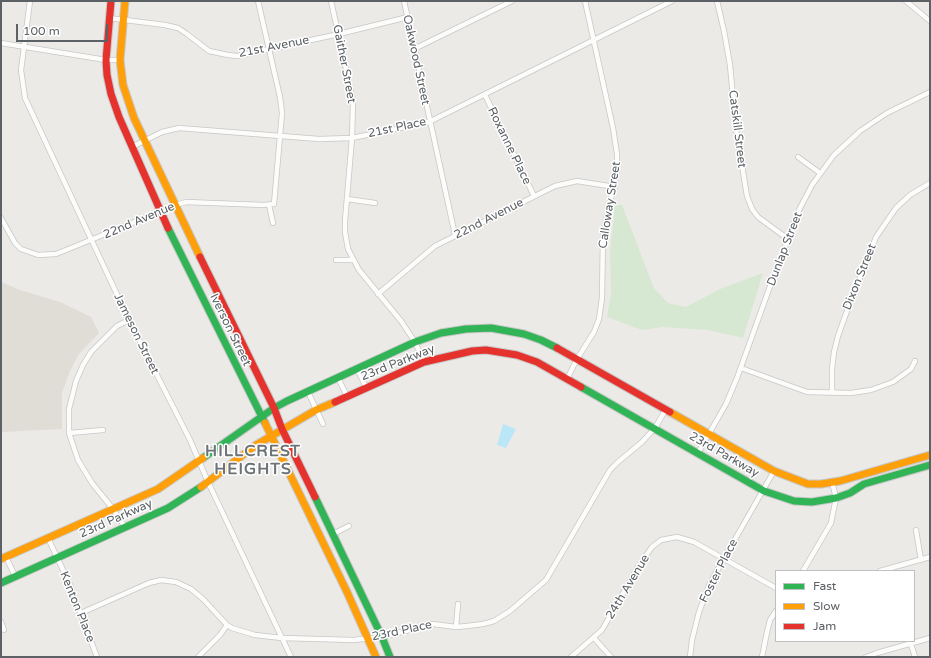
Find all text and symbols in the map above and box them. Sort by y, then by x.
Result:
street label: Oakwood Street [399,14,433,106]
scale bar [18,16,110,42]
text: 100 m [23,24,60,38]
street label: Gaither Street [329,24,359,104]
street label: 21st Avenue [238,33,310,61]
street label: Catskill Street [725,89,749,169]
street label: Roxanne Place [484,105,534,187]
street label: 21st Place [366,115,428,141]
street label: Calloway Street [596,160,624,250]
street label: 22nd Avenue [452,195,526,243]
street label: 22nd Avenue [101,200,177,242]
street label: Dunlap Street [764,210,806,288]
street label: Dixon Street [840,242,880,312]
street label: Jameson Street [110,291,162,377]
street label: Iverson Street [206,291,254,369]
street label: 23rd Parkway [359,342,437,384]
street label: 23rd Parkway [686,429,762,481]
district label: HILLCREST HEIGHTS [205,442,301,480]
street label: 23rd Parkway [77,496,155,542]
street label: Foster Place [697,537,741,605]
street label: 24th Avenue [603,552,653,622]
street label: Kenton Place [56,569,98,645]
legend [775,570,915,642]
text: Fast [813,579,836,593]
text: Slow [813,599,840,613]
street label: 23rd Place [371,618,433,644]
text: Jam [813,619,836,633]

